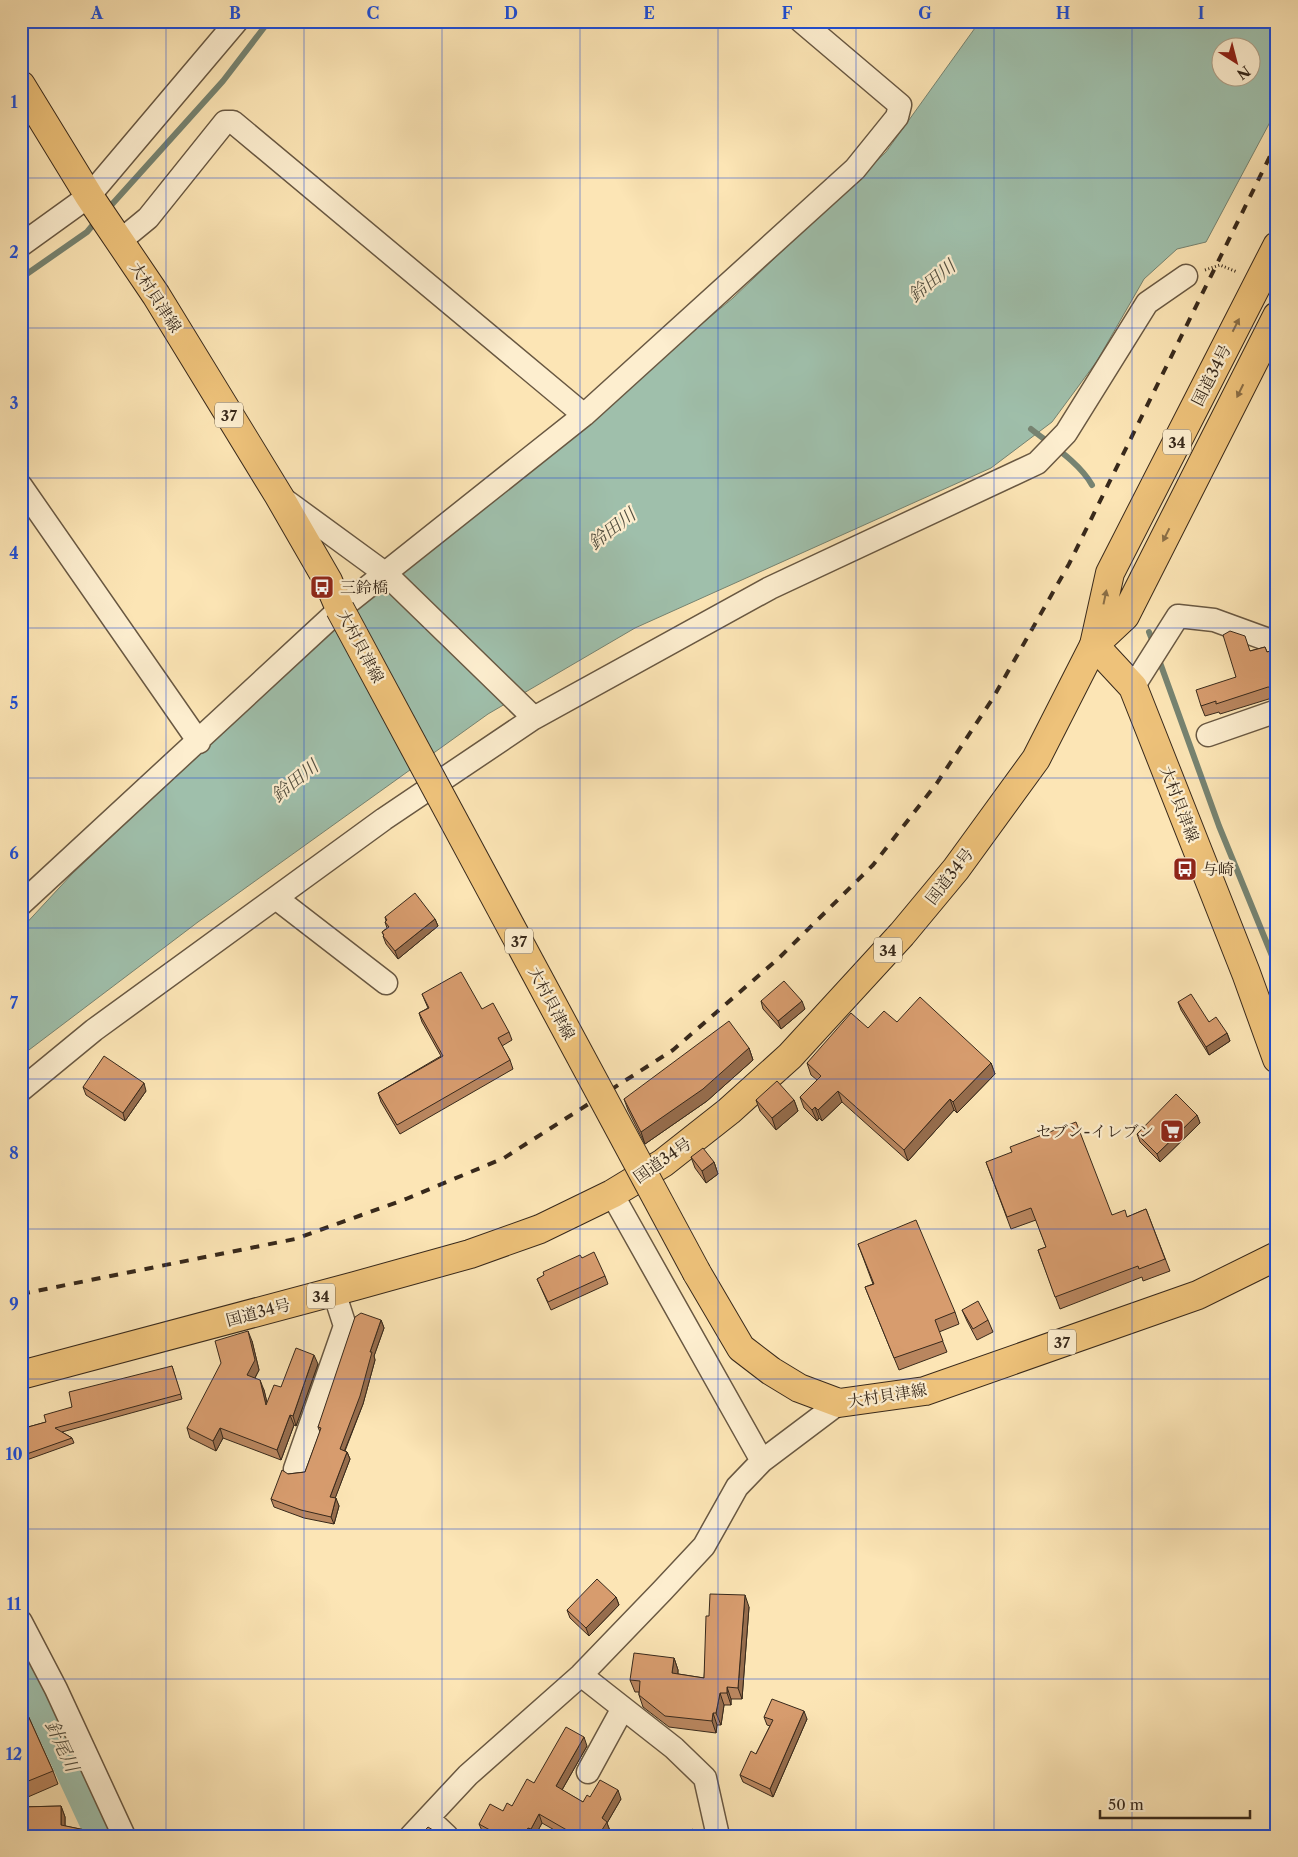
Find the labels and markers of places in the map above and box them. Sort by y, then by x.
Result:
bus stop icon: 三鈴橋 [309,574,335,600]
place label: 三鈴橋 [340,577,388,597]
bus stop icon: 与崎 [1172,856,1198,882]
place label: 与崎 [1202,859,1234,879]
supermarket icon: セブン-イレブン [1159,1118,1185,1144]
place label: セブン-イレブン [1036,1121,1154,1141]

